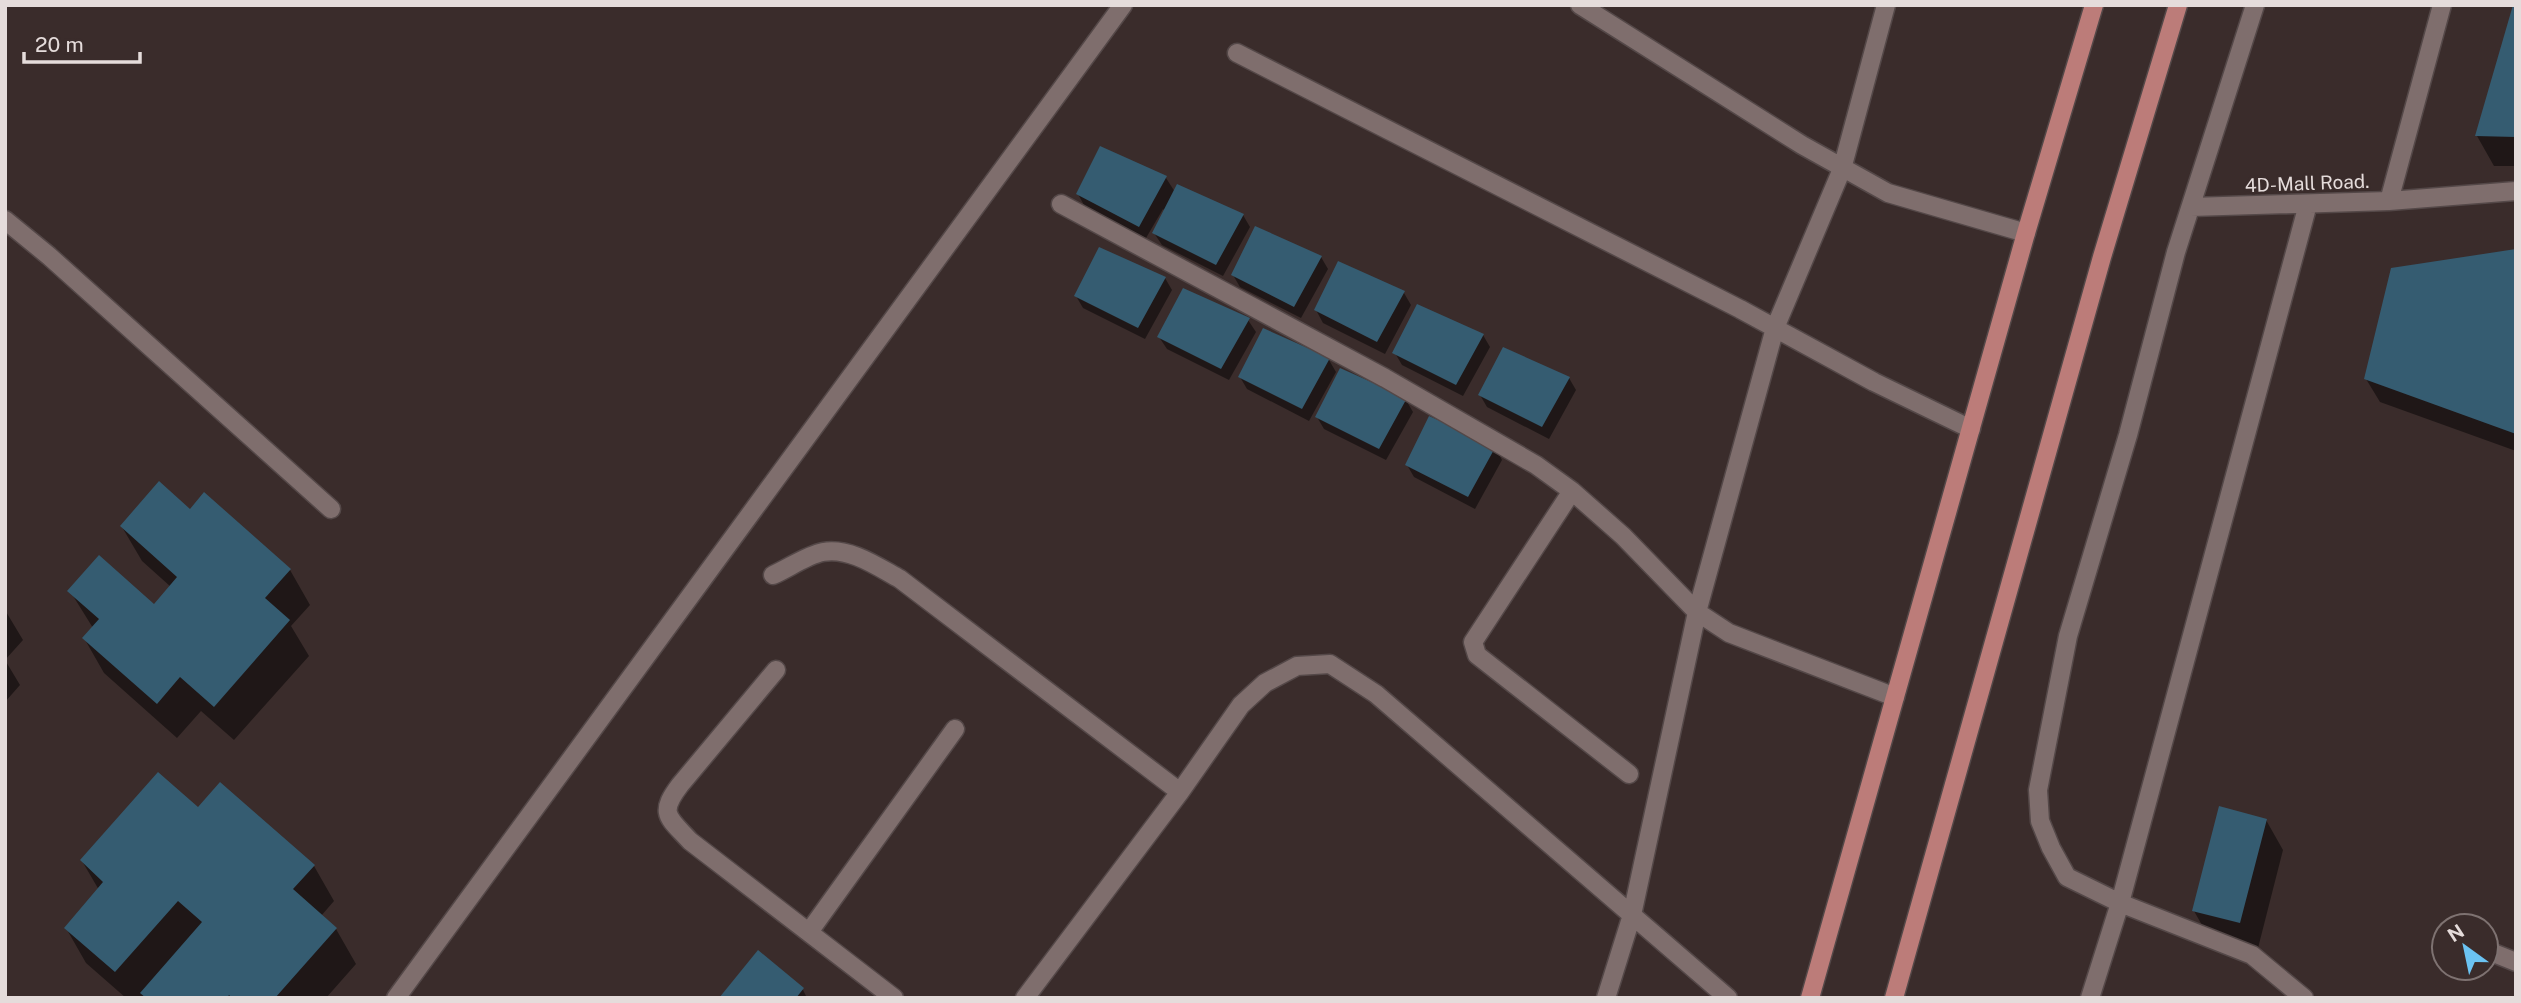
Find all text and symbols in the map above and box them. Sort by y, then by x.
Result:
scale bar [24,21,140,65]
text: 20 m [35,32,84,57]
street label: 4D-Mall Road. [2244,170,2370,196]
north arrow [2430,912,2500,982]
text: N [2444,919,2468,946]

